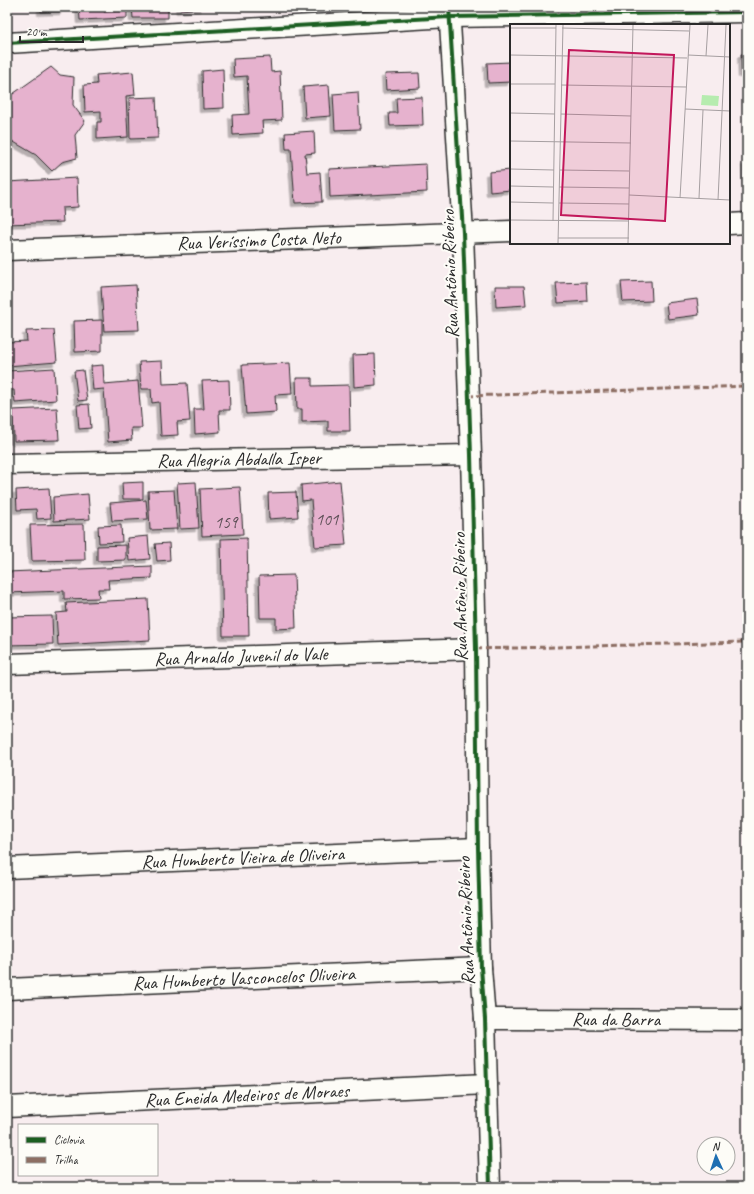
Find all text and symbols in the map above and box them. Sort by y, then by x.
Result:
scale bar [20,18,83,44]
text: 20 m [26,24,48,40]
inset map [510,24,730,244]
street label: Rua Antônio Ribeiro [436,208,464,339]
street label: Rua Veríssimo Costa Neto [176,225,343,256]
street label: Rua Alegria Abdalla Isper [157,446,323,473]
house number: 101 [316,509,340,530]
house number: 159 [215,512,239,533]
street label: Rua Antônio Ribeiro [447,531,473,661]
street label: Rua Arnaldo Juvenil do Vale [154,642,330,671]
street label: Rua Humberto Vieira de Oliveira [141,842,346,874]
street label: Rua Antônio Ribeiro [452,855,480,986]
street label: Rua Humberto Vasconcelos Oliveira [132,962,357,995]
street label: Rua da Barra [572,1007,662,1032]
street label: Rua Eneida Medeiros de Moraes [144,1079,351,1112]
legend [18,1124,158,1176]
text: Ciclovia [54,1132,85,1148]
north arrow [696,1136,736,1176]
text: N [712,1139,721,1153]
text: Trilha [54,1152,79,1168]

